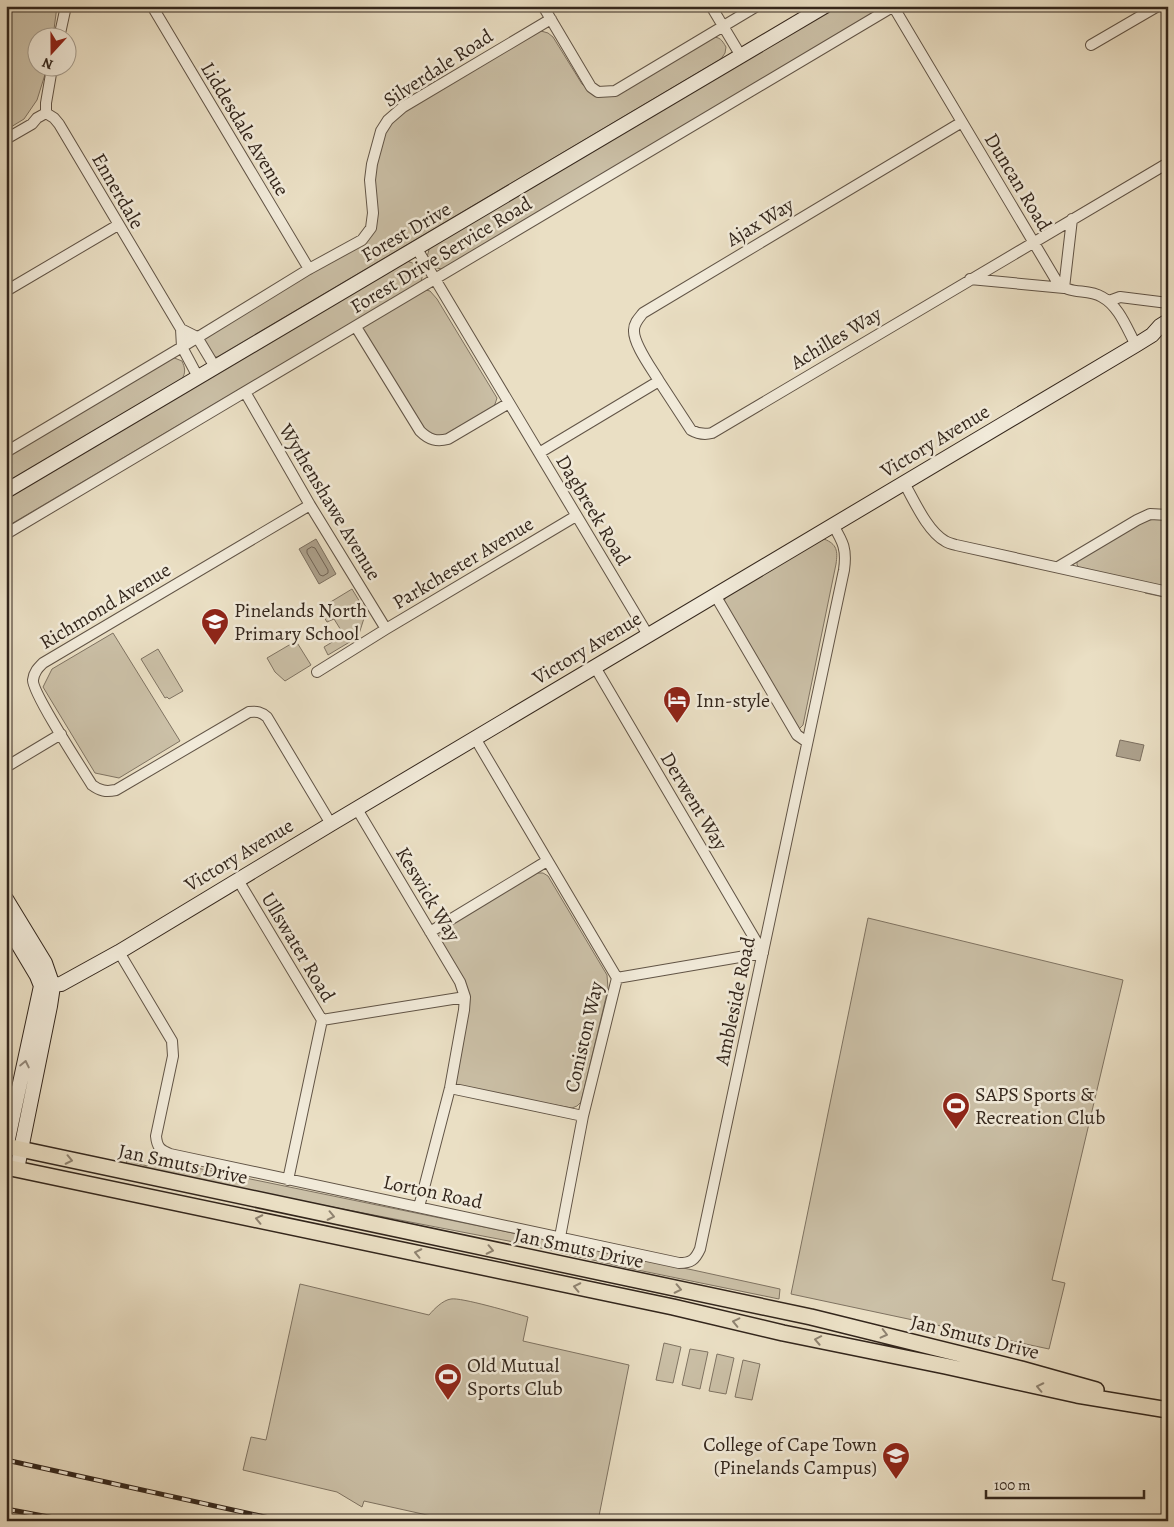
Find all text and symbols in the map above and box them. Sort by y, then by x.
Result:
street label: Silverdale Road [378,22,498,113]
north arrow [28,28,78,78]
text: N [39,53,56,74]
street label: Liddesdale Avenue [194,57,296,201]
street label: Duncan Road [978,128,1058,236]
street label: Ennerdale [85,148,151,234]
street label: Forest Drive Service Road [345,190,537,320]
street label: Ajax Way [720,191,800,253]
street label: Forest Drive [356,195,456,268]
street label: Achilles Way [785,300,888,376]
street label: Victory Avenue [875,398,994,485]
street label: Wythenshawe Avenue [272,418,387,585]
street label: Dagbreek Road [549,450,637,571]
street label: Parkchester Avenue [387,510,539,616]
street label: Richmond Avenue [34,556,176,656]
place label: Pinelands North Primary School [234,597,367,647]
street label: Victory Avenue [527,605,646,692]
school or university icon: Pinelands North Primary School [200,607,230,646]
hotel icon: Inn-style [662,685,692,724]
place label: Inn-style [696,687,770,714]
street label: Derwent Way [654,747,734,856]
street label: Victory Avenue [179,812,298,899]
street label: Keswick Way [389,842,467,947]
street label: Ullswater Road [255,887,341,1007]
street label: Ambleside Road [708,934,762,1069]
street label: Coniston Way [558,978,610,1095]
one-way arrow [19,1060,29,1069]
place label: SAPS Sports & Recreation Club [975,1081,1105,1131]
sports icon: SAPS Sports & Recreation Club [941,1091,971,1130]
street label: Jan Smuts Drive [116,1137,250,1191]
one-way arrow [65,1154,74,1165]
street label: Lorton Road [381,1168,485,1216]
one-way arrow [326,1210,335,1221]
one-way arrow [255,1215,264,1225]
street label: Jan Smuts Drive [512,1221,646,1275]
one-way arrow [485,1244,494,1254]
one-way arrow [414,1248,423,1259]
one-way arrow [573,1282,582,1293]
one-way arrow [673,1284,682,1294]
street label: Jan Smuts Drive [908,1308,1042,1366]
one-way arrow [731,1317,740,1328]
one-way arrow [879,1328,888,1339]
one-way arrow [814,1336,823,1346]
place label: Old Mutual Sports Club [467,1352,563,1402]
sports icon: Old Mutual Sports Club [433,1362,463,1401]
one-way arrow [1036,1382,1045,1392]
place label: College of Cape Town (Pinelands Campus) [703,1431,877,1481]
school or university icon: College of Cape Town (Pinelands Campus) [881,1441,911,1480]
scale bar [986,1467,1144,1499]
text: 100 m [994,1475,1031,1495]

